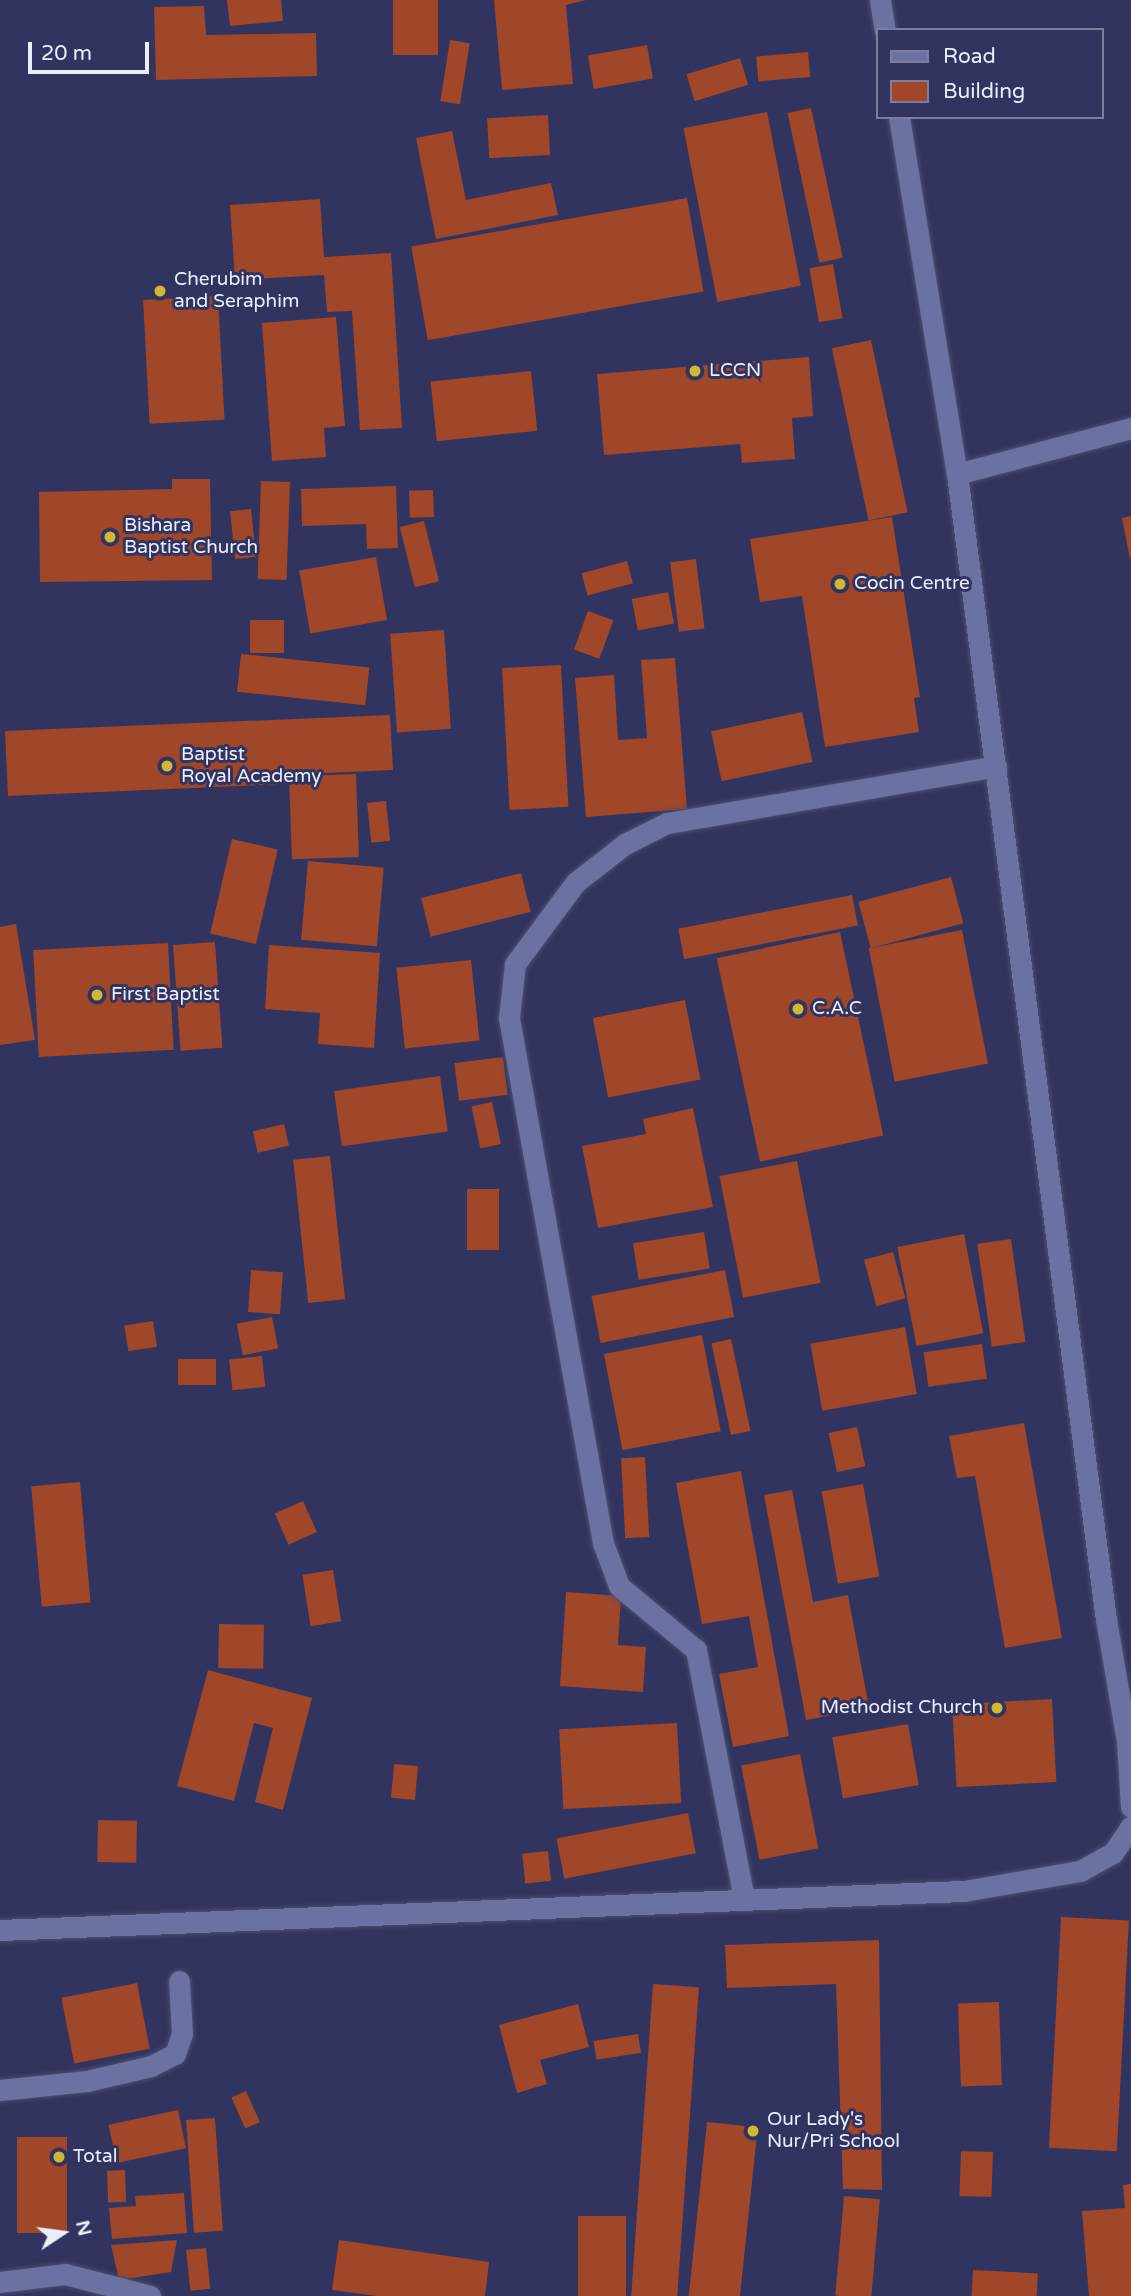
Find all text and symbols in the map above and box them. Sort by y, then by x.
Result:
scale bar [32,28,152,72]
legend [876,28,1103,119]
text: 20 m [41,41,92,66]
text: Road [943,44,996,69]
text: Building [943,79,1025,104]
place label: Cherubim and Seraphim [174,269,299,313]
marker: Cherubim and Seraphim [152,283,168,299]
place label: LCCN [709,360,761,382]
marker: LCCN [687,363,703,379]
place label: Bishara Baptist Church [124,515,258,559]
marker: Bishara Baptist Church [102,529,118,545]
place label: Cocin Centre [854,573,970,595]
marker: Cocin Centre [832,576,848,592]
place label: Baptist Royal Academy [181,744,321,788]
marker: Baptist Royal Academy [159,758,175,774]
place label: First Baptist [111,984,220,1006]
marker: First Baptist [89,987,105,1003]
place label: C.A.C [812,998,862,1020]
marker: C.A.C [790,1001,806,1017]
place label: Methodist Church [821,1697,983,1719]
marker: Methodist Church [989,1700,1005,1716]
place label: Our Lady's Nur/Pri School [767,2109,900,2153]
marker: Our Lady's Nur/Pri School [745,2123,761,2139]
place label: Total [73,2146,117,2168]
marker: Total [51,2149,67,2165]
north arrow [28,2198,98,2268]
text: N [71,2218,96,2238]

